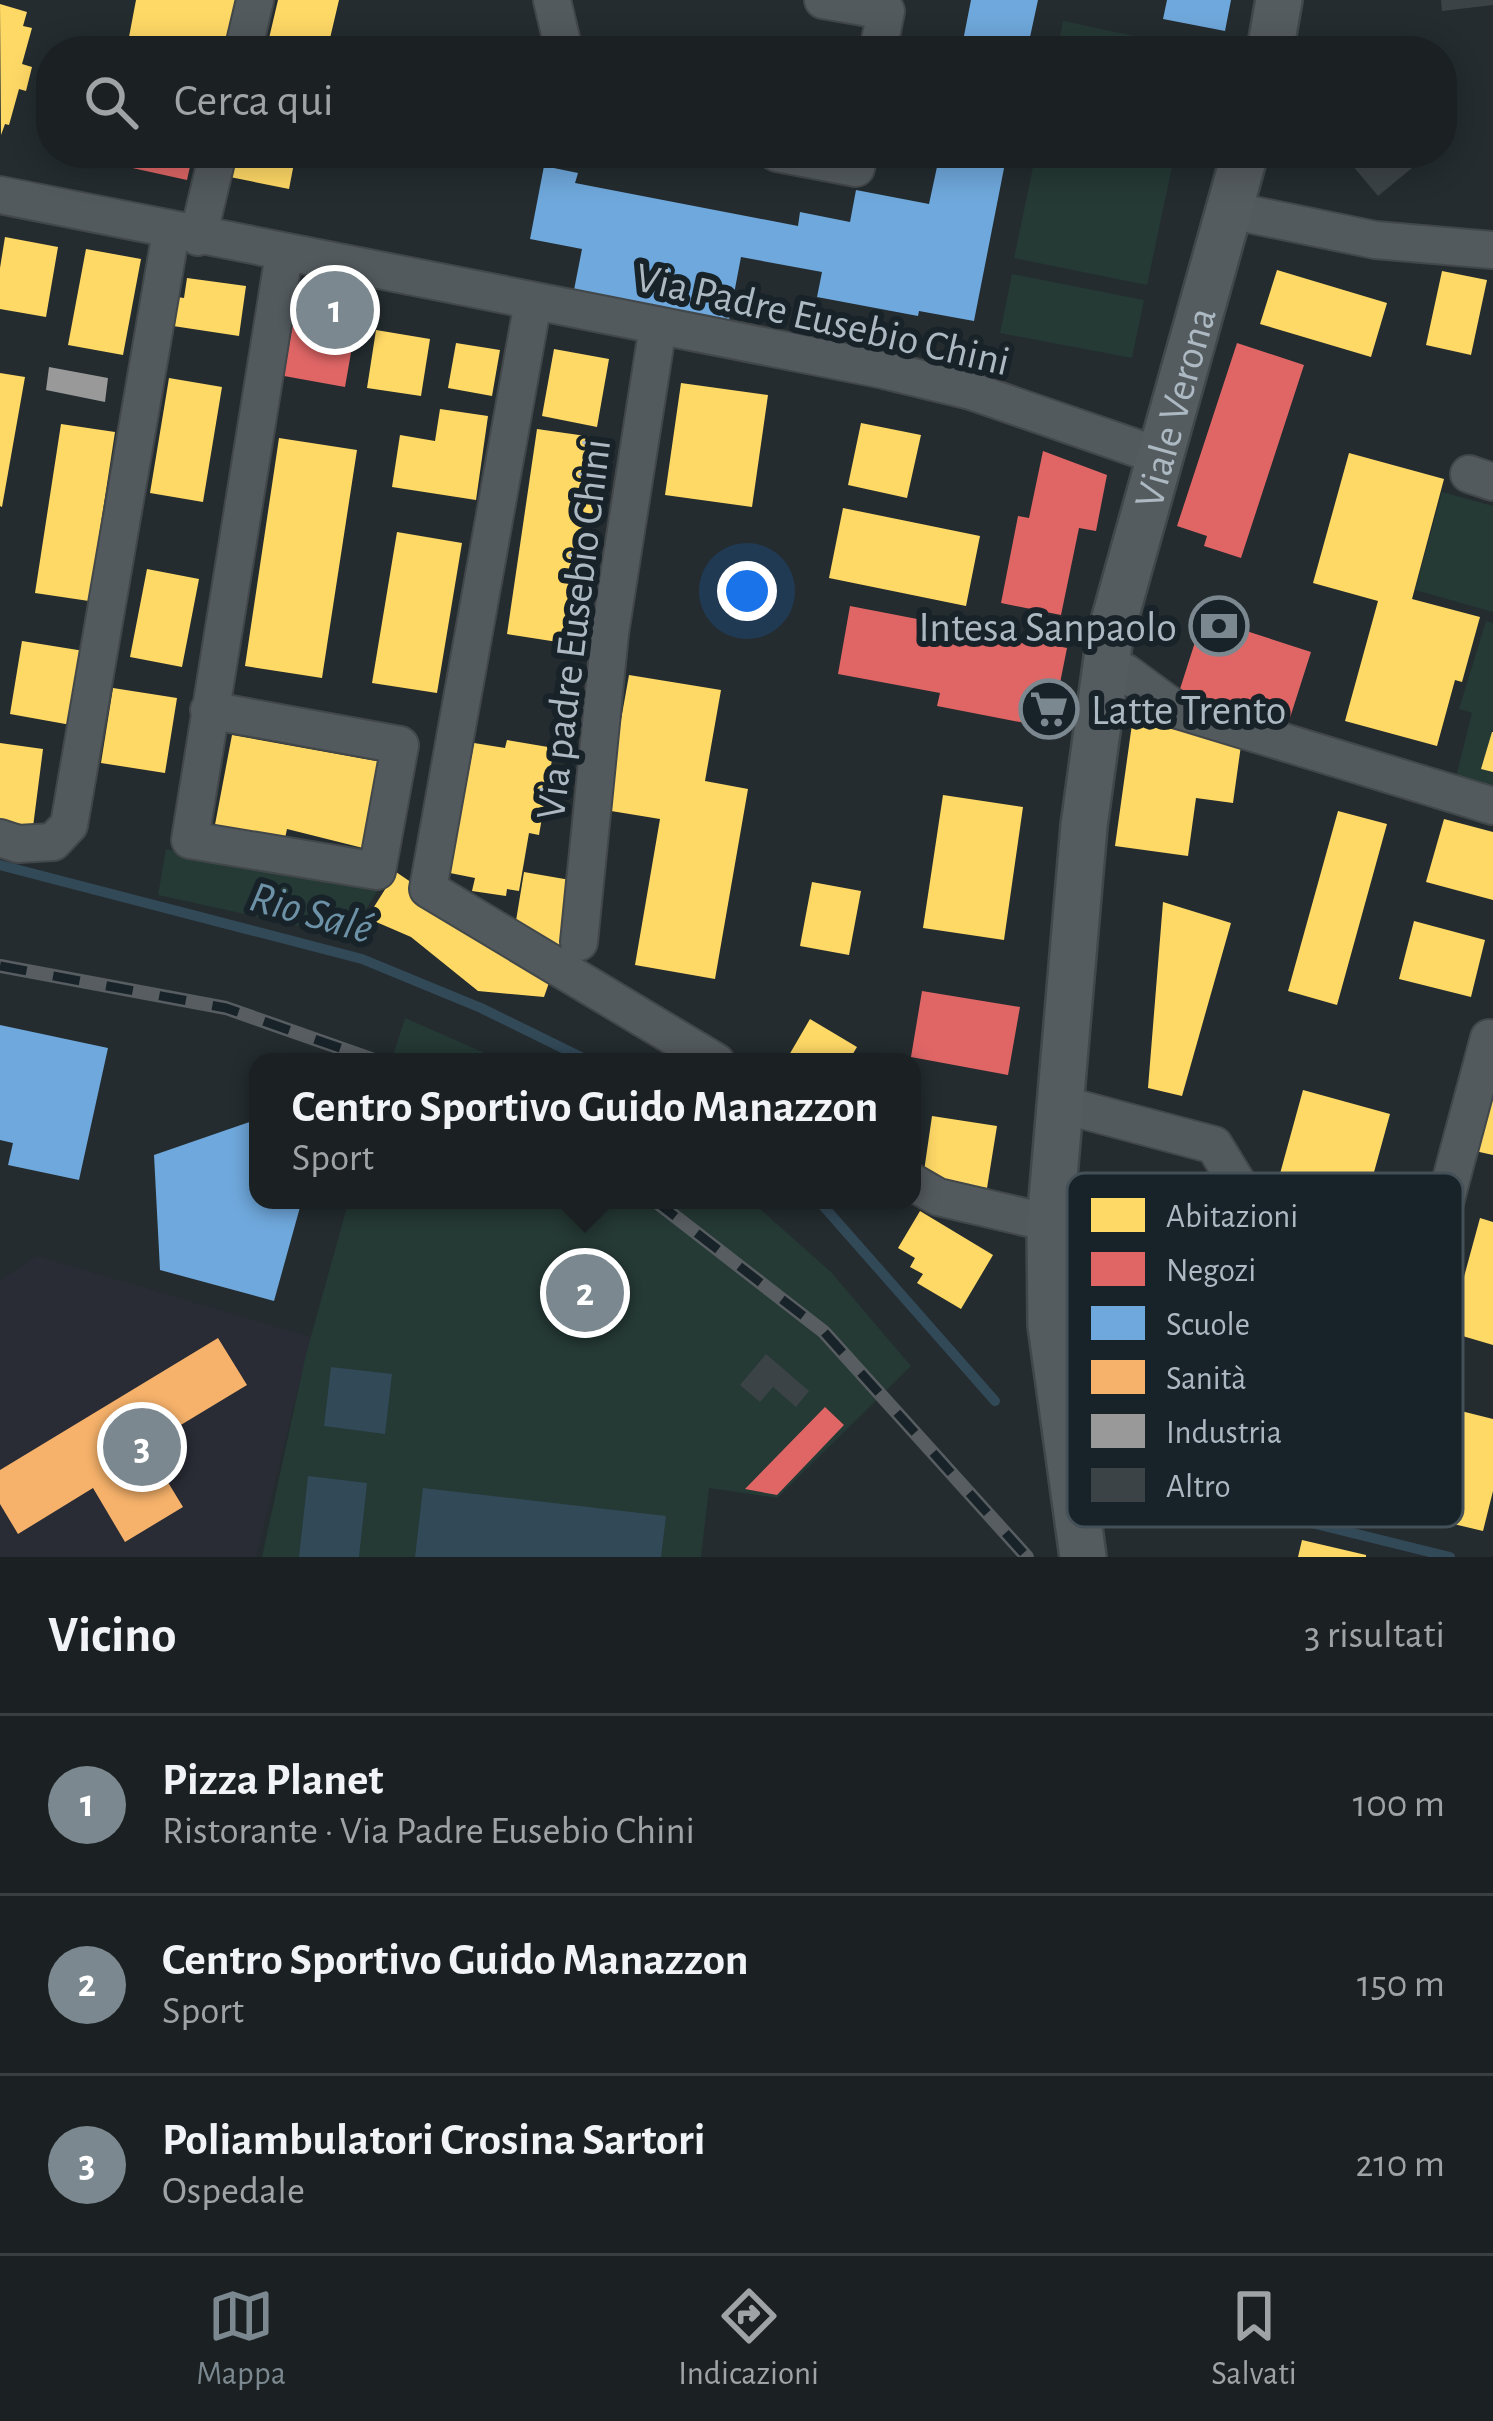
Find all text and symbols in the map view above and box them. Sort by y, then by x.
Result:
search box [36,36,1457,168]
icon: search [78,69,144,135]
text: Cerca qui [174,79,334,124]
street label: Via Padre Eusebio Chini [631,256,1014,383]
pin: 1 [296,265,374,355]
street label: Viale Verona [1128,303,1224,513]
street label: Via padre Eusebio Chini [530,437,618,822]
your location [717,561,777,621]
bank icon: Intesa Sanpaolo [1188,595,1250,657]
place label: Intesa Sanpaolo [918,607,1177,649]
supermarket icon: Latte Trento [1018,678,1080,740]
place label: Latte Trento [1091,690,1286,732]
water label: Rio Salé [245,874,378,952]
popup [249,1053,921,1209]
text: Centro Sportivo Guido Manazzon [292,1085,878,1130]
text: Sport [292,1139,374,1178]
legend [1067,1173,1463,1527]
text: Abitazioni [1166,1201,1298,1234]
pin: 2 [546,1248,624,1338]
text: Negozi [1166,1255,1256,1288]
text: Scuole [1166,1309,1250,1342]
text: Sanità [1166,1363,1247,1396]
pin: 3 [103,1402,181,1492]
text: Industria [1166,1417,1282,1450]
text: Altro [1166,1471,1231,1504]
text: Vicino [48,1610,176,1661]
text: 3 risultati [1304,1616,1445,1655]
text: Pizza Planet [162,1758,384,1803]
text: 1 [80,1785,94,1824]
text: 100 m [1353,1785,1445,1824]
text: Ristorante · Via Padre Eusebio Chini [162,1812,695,1851]
text: Centro Sportivo Guido Manazzon [162,1938,748,1983]
text: 2 [78,1965,96,2004]
text: 150 m [1357,1965,1445,2004]
text: Sport [162,1992,244,2031]
text: Poliambulatori Crosina Sartori [162,2118,705,2163]
text: 3 [79,2145,95,2184]
text: 210 m [1356,2145,1445,2184]
text: Ospedale [162,2172,305,2211]
tab: Mappa [196,2283,286,2395]
tab: Indicazioni [678,2283,819,2395]
tab: Salvati [1211,2283,1297,2395]

